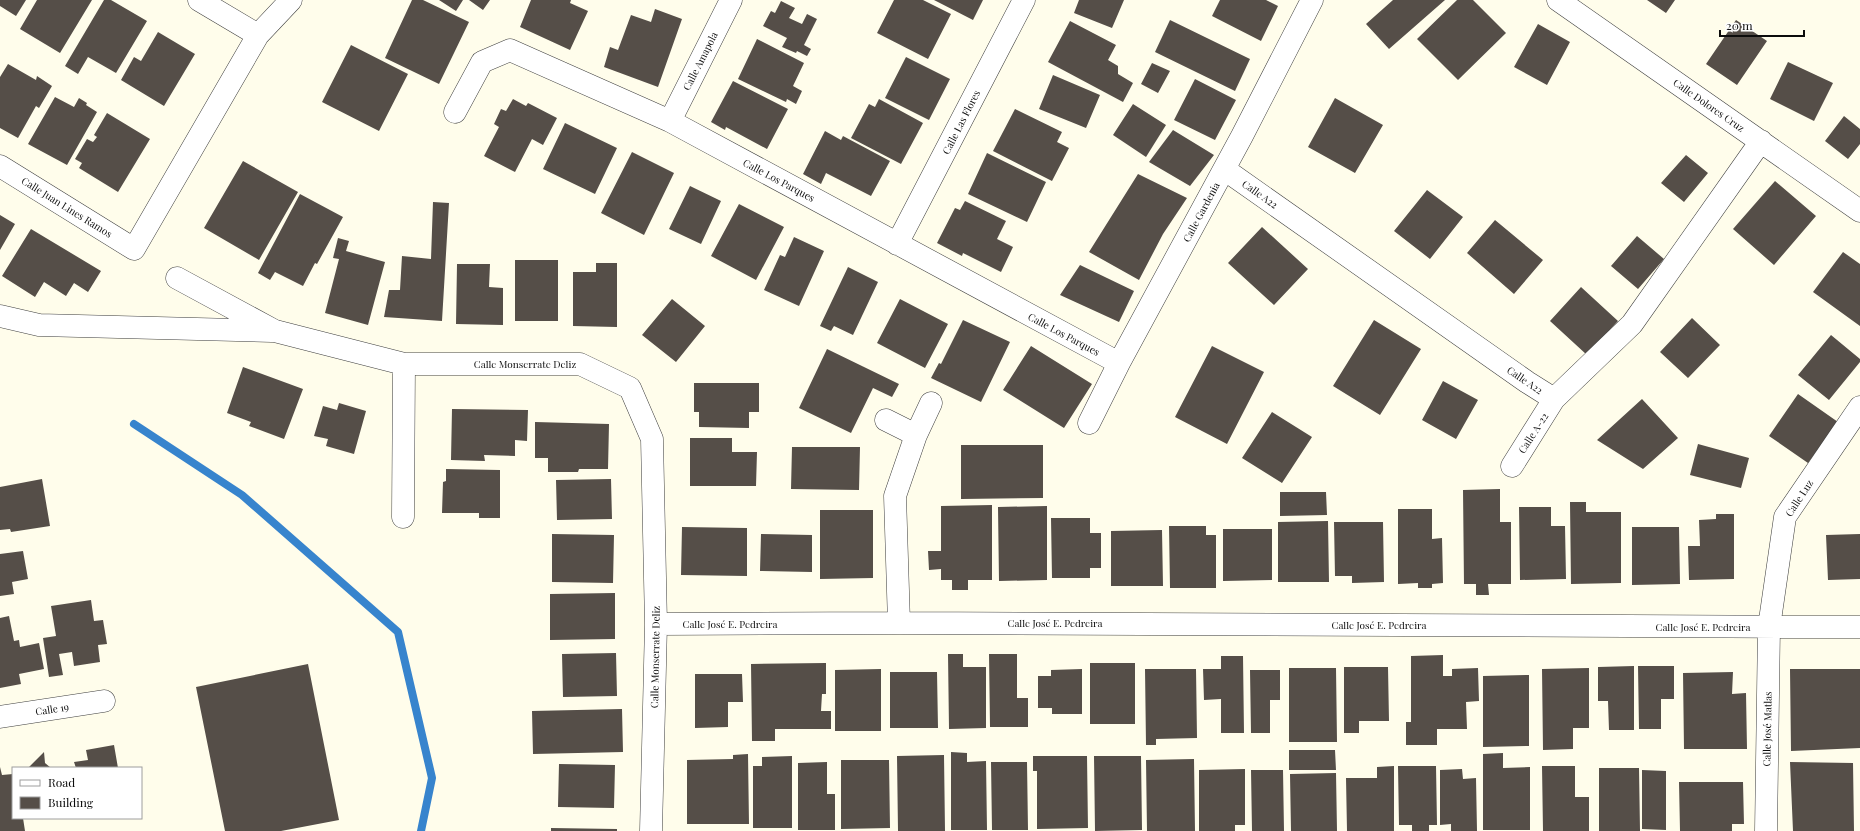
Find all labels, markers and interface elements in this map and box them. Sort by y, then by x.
scale bar [1720,12,1804,38]
text: 20 m [1726,17,1753,33]
street label: Calle Amapola [679,29,721,93]
street label: Calle Dolores Cruz [1671,75,1748,135]
street label: Calle Las Flores [939,87,983,157]
street label: Calle Los Parques [741,155,817,205]
street label: Calle Juan Lines Ramos [19,173,115,241]
street label: Calle A22 [1239,177,1281,211]
street label: Calle Gardenia [1179,180,1223,244]
street label: Calle Los Parques [1026,309,1102,359]
street label: Calle Monserrate Deliz [474,357,576,371]
street label: Calle A22 [1504,363,1546,397]
street label: Calle A-22 [1515,410,1551,456]
street label: Calle Luz [1782,477,1816,519]
street label: Calle Monserrate Deliz [647,605,663,708]
street label: Calle José E. Pedreira [1008,616,1103,630]
street label: Calle José E. Pedreira [683,617,778,631]
street label: Calle José E. Pedreira [1332,618,1427,632]
street label: Calle José E. Pedreira [1656,620,1751,634]
street label: Calle José Matlas [1759,691,1775,767]
street label: Calle 19 [34,699,70,719]
legend [12,767,142,819]
text: Road [48,774,75,790]
text: Building [48,794,94,810]

